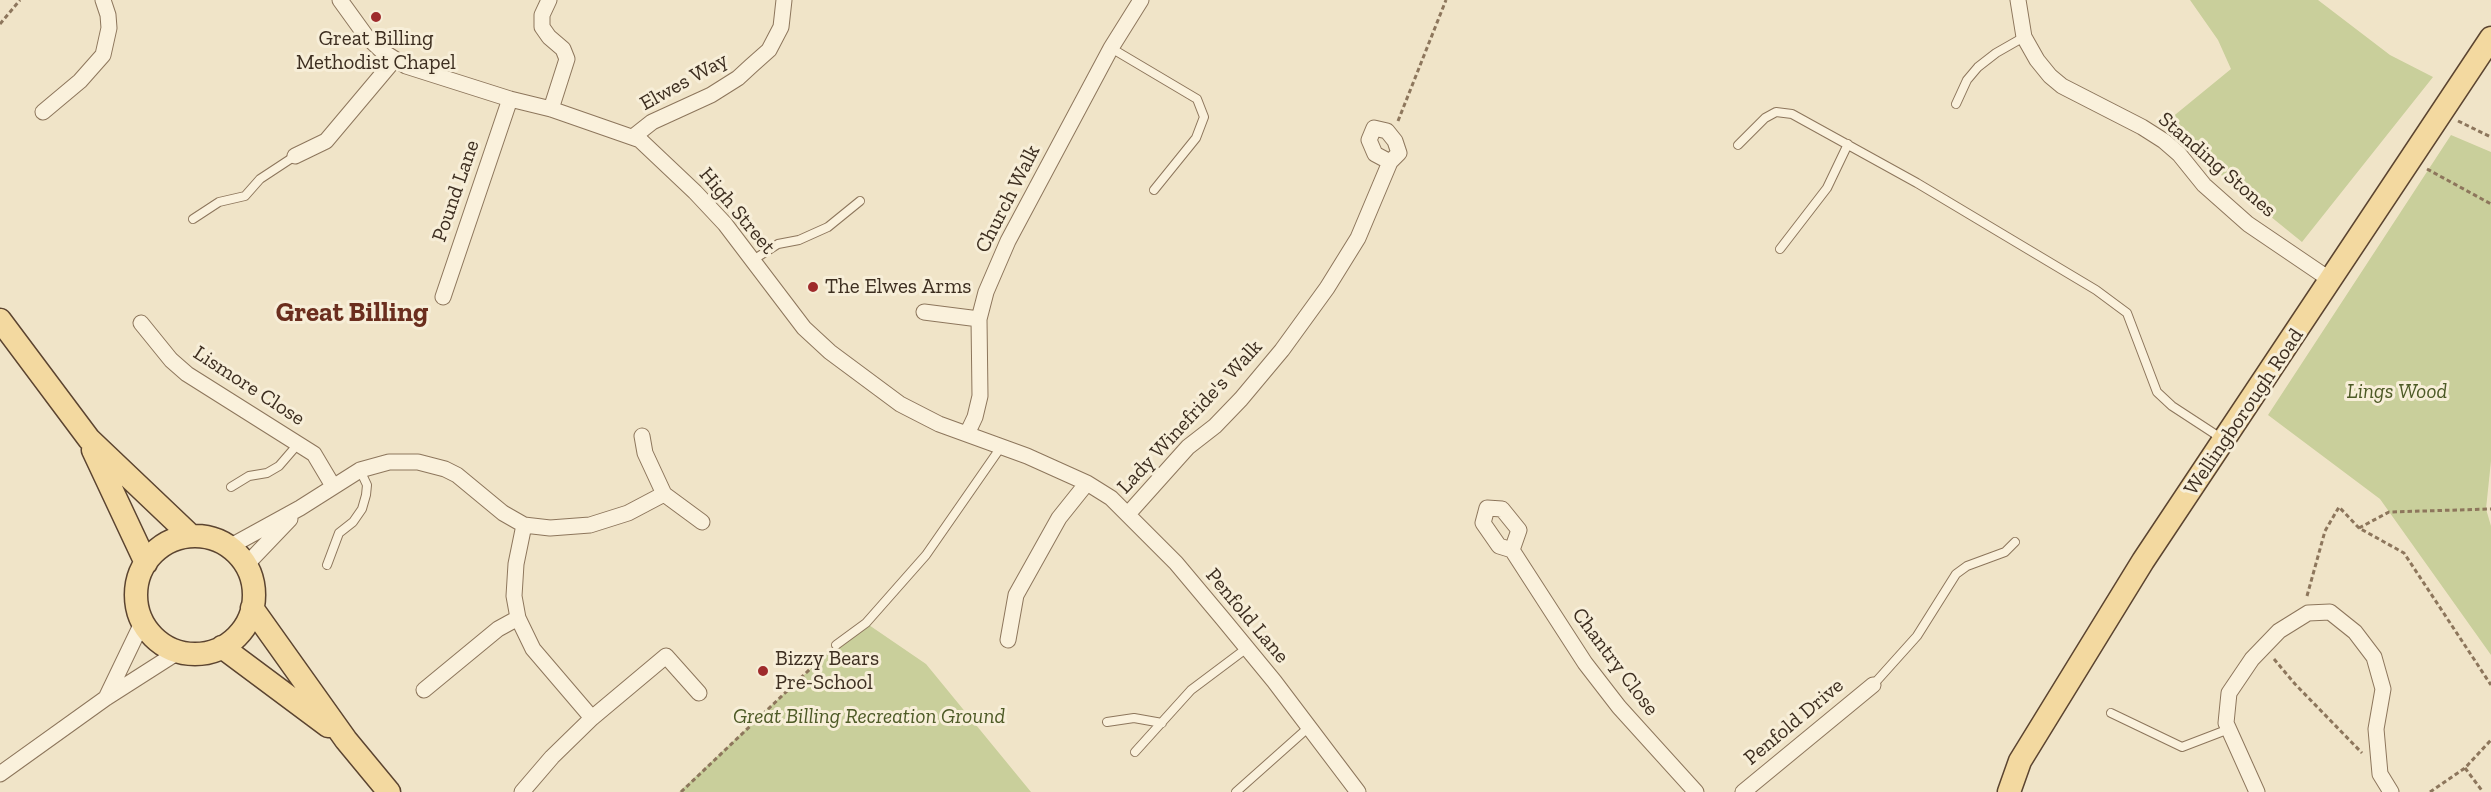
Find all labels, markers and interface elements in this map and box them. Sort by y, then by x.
marker: Great Billing Methodist Chapel [369,10,383,24]
place label: Great Billing Methodist Chapel [296,26,456,76]
street label: Elwes Way [636,48,732,116]
street label: Standing Stones [2153,107,2281,223]
street label: Pound Lane [427,137,485,245]
street label: Church Walk [970,141,1046,257]
street label: High Street [694,163,780,259]
place label: The Elwes Arms [825,274,972,300]
marker: The Elwes Arms [806,280,820,294]
district label: Great Billing [276,297,428,329]
street label: Wellingborough Road [2179,324,2309,500]
street label: Lady Winefride's Walk [1112,335,1268,499]
street label: Lismore Close [189,341,309,431]
park label: Lings Wood [2347,379,2447,405]
street label: Penfold Lane [1200,563,1294,669]
street label: Chantry Close [1566,603,1664,721]
place label: Bizzy Bears Pre-School [775,646,879,696]
marker: Bizzy Bears Pre-School [756,664,770,678]
street label: Penfold Drive [1739,673,1849,771]
park label: Great Billing Recreation Ground [733,704,1005,730]

